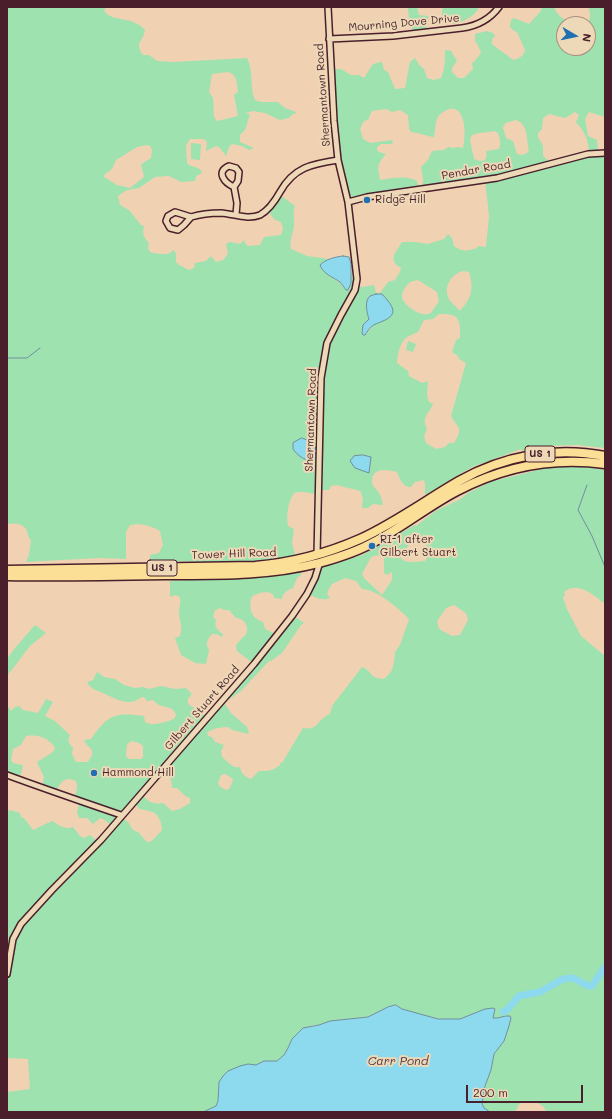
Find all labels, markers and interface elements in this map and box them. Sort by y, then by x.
street label: Mourning Dove Drive [348,12,460,34]
north arrow [556,16,596,56]
text: N [579,32,595,43]
street label: Shermantown Road [313,43,333,147]
street label: Pendar Road [440,157,512,183]
place label: Ridge Hill [375,193,426,207]
marker: Ridge Hill [362,195,372,205]
street label: Shermantown Road [303,368,319,472]
road number: US 1 [525,446,555,462]
place label: RI-1 after Gilbert Stuart [380,533,456,559]
marker: RI-1 after Gilbert Stuart [367,541,377,551]
street label: Tower Hill Road [191,546,277,562]
road number: US 1 [147,560,177,576]
street label: Gilbert Stuart Road [162,663,242,753]
place label: Hammond Hill [102,766,174,780]
marker: Hammond Hill [89,768,99,778]
water label: Carr Pond [368,1054,428,1068]
scale bar [468,1077,585,1103]
text: 200 m [473,1084,508,1100]

